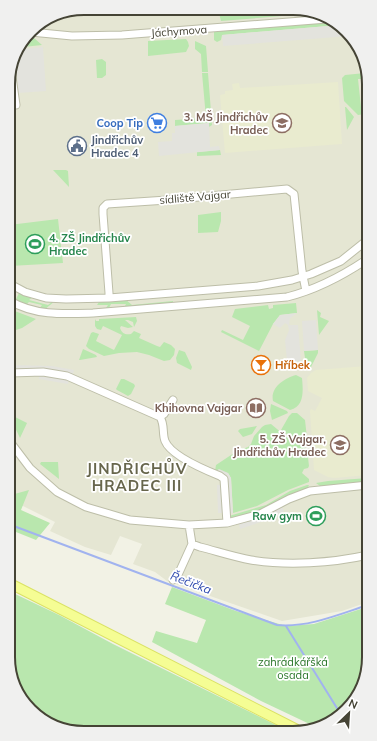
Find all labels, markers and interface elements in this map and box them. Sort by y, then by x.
street label: Jáchymova [151,22,207,40]
place label: 3. MŠ Jindřichův Hradec [184,110,268,137]
supermarket icon: Coop Tip [146,112,168,134]
school or university icon: 3. MŠ Jindřichův Hradec [271,112,293,134]
place label: Coop Tip [96,116,143,130]
place label: Jindřichův Hradec 4 [91,133,143,160]
public building icon: Jindřichův Hradec 4 [66,135,88,157]
street label: sídliště Vajgar [159,187,231,207]
place label: 4. ZŠ Jindřichův Hradec [49,231,130,258]
sports icon: 4. ZŠ Jindřichův Hradec [24,233,46,255]
bar icon: Hříbek [250,354,272,376]
place label: Hříbek [275,358,311,372]
library icon: Khihovna Vajgar [245,397,267,419]
place label: Khihovna Vajgar [155,401,243,415]
place label: 5. ZŠ Vajgar, Jindřichův Hradec [233,432,326,459]
school or university icon: 5. ZŠ Vajgar, Jindřichův Hradec [329,434,351,456]
district label: JINDŘICHŮV HRADEC III [86,458,188,495]
sports icon: Raw gym [305,505,327,527]
place label: Raw gym [252,509,302,523]
water label: Řečička [169,568,214,597]
park label: zahrádkářšká osada [258,655,328,682]
north arrow [329,693,369,733]
text: N [347,696,360,712]

